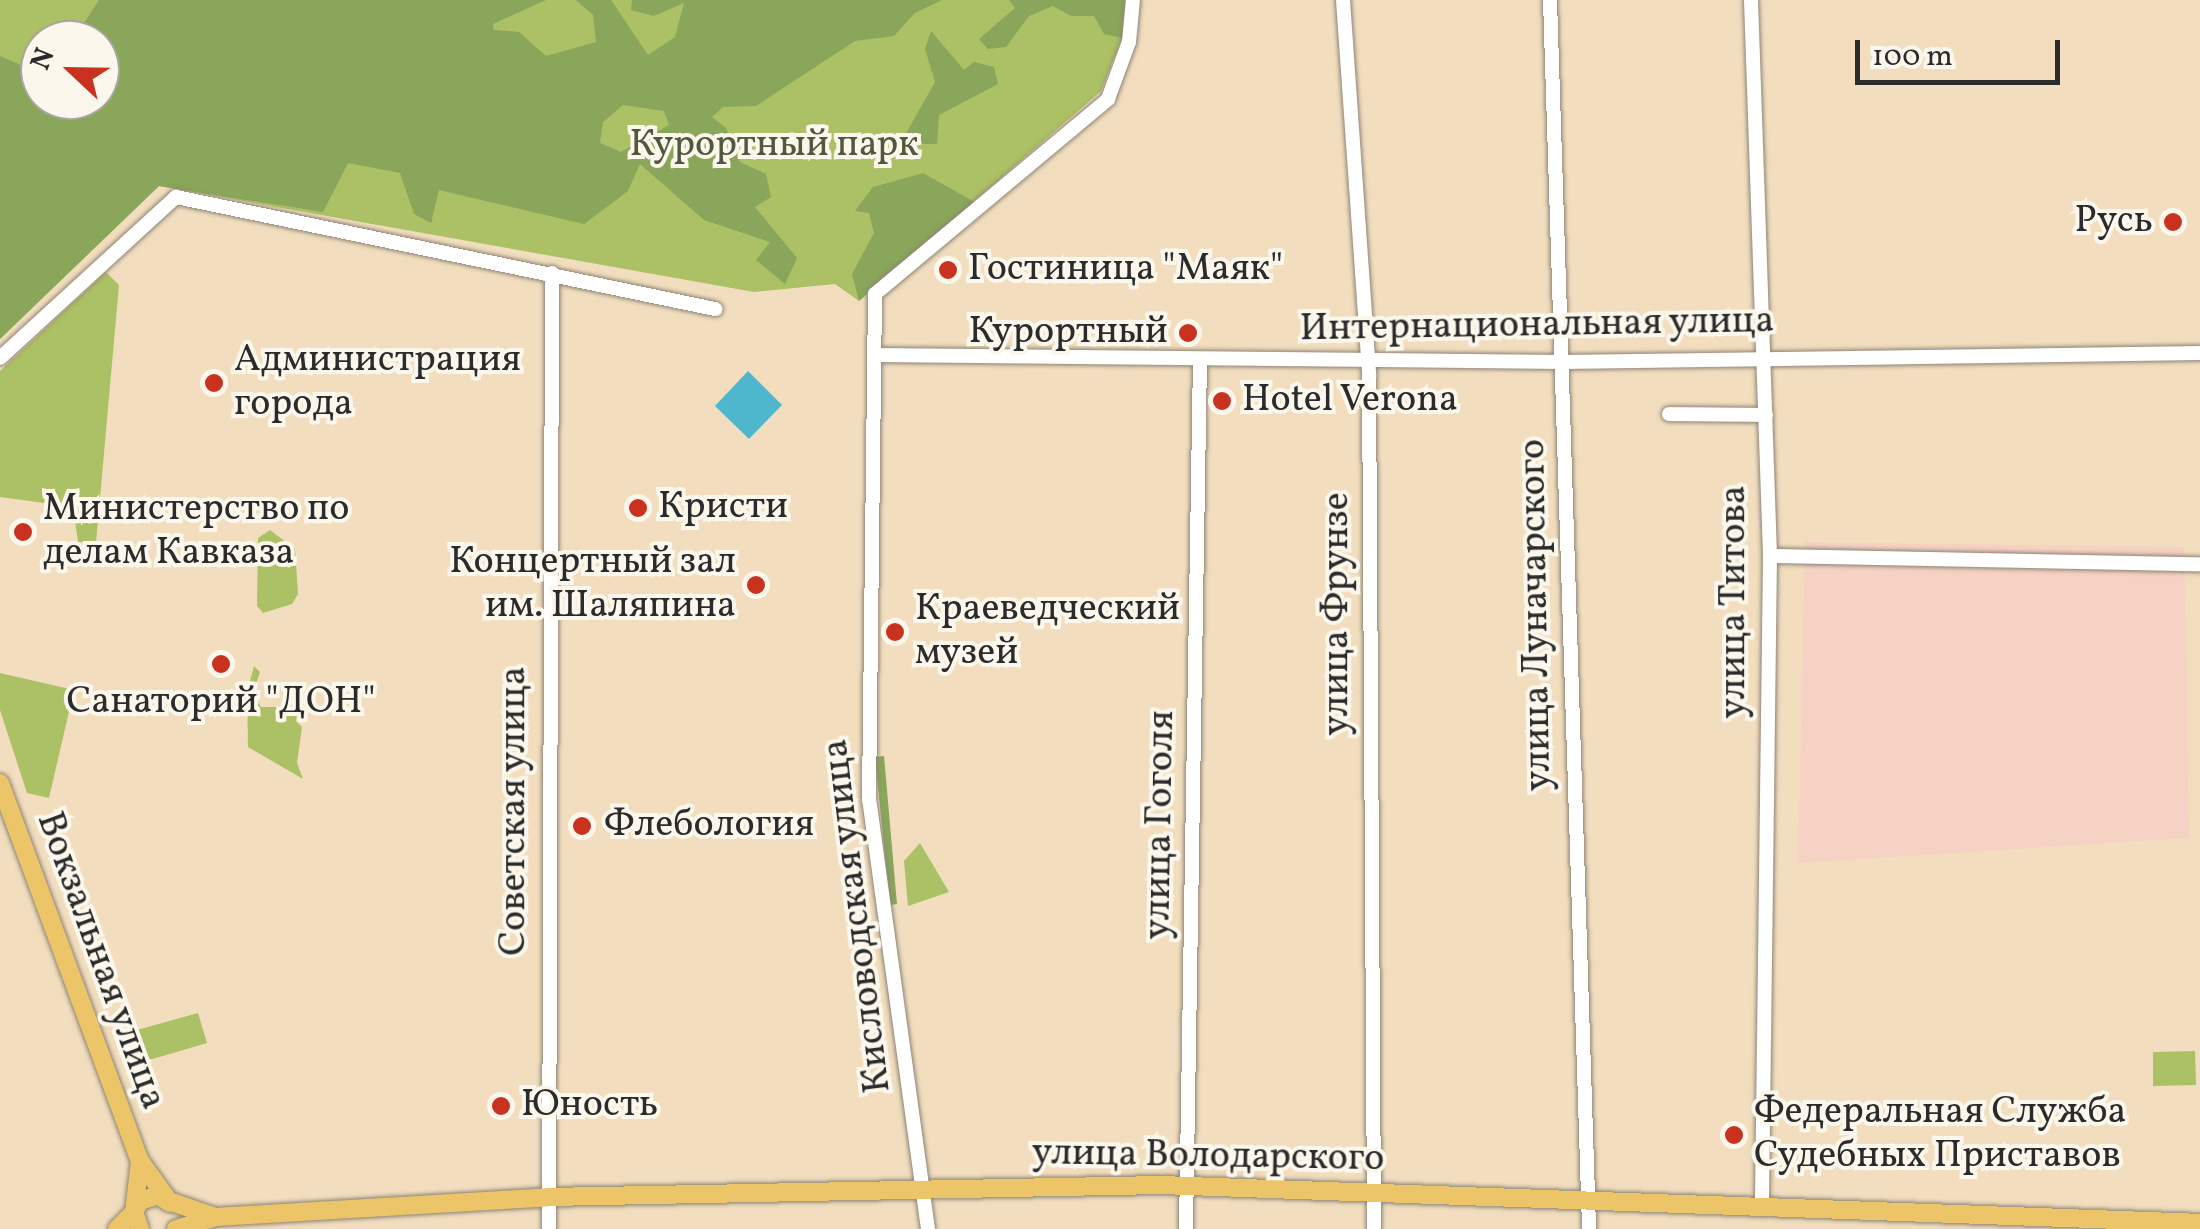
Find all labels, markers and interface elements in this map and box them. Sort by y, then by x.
north arrow [20,20,120,120]
scale bar [1860,20,2065,82]
text: 100 m [1872,36,1953,78]
text: N [22,43,65,76]
park label: Курортный парк [630,123,918,169]
place label: Русь [2075,199,2153,245]
marker: Русь [2162,211,2184,233]
place label: Гостиница "Маяк" [968,247,1283,293]
marker: Гостиница "Маяк" [937,259,959,281]
street label: Интернациональная улица [1299,299,1775,353]
place label: Курортный [969,310,1168,356]
marker: Курортный [1177,322,1199,344]
place label: Администрация города [234,338,521,428]
marker: Администрация города [203,372,225,394]
place label: Hotel Verona [1242,378,1459,424]
marker: Hotel Verona [1211,390,1233,412]
street label: улица Луначарского [1511,438,1563,792]
place label: Кристи [658,485,788,531]
street label: улица Титова [1712,485,1758,719]
place label: Министерство по делам Кавказа [43,487,349,576]
street label: улица Фрунзе [1315,492,1361,736]
marker: Кристи [627,497,649,519]
marker: Министерство по делам Кавказа [12,521,34,543]
place label: Концертный зал им. Шаляпина [449,540,736,630]
marker: Концертный зал им. Шаляпина [745,574,767,596]
place label: Краеведческий музей [915,587,1180,676]
marker: Краеведческий музей [884,621,906,643]
marker: Санаторий "ДОН" [210,653,232,675]
street label: Советская улица [492,666,538,956]
place label: Санаторий "ДОН" [66,680,376,726]
street label: улица Гоголя [1136,710,1186,940]
street label: Кисловодская улица [814,736,902,1096]
place label: Флебология [604,803,814,849]
street label: Вокзальная улица [25,806,175,1116]
marker: Флебология [569,813,595,839]
place label: Юность [521,1083,658,1129]
place label: Федеральная Служба Судебных Приставов [1754,1090,2126,1180]
marker: Юность [490,1095,512,1117]
marker: Федеральная Служба Судебных Приставов [1723,1124,1745,1146]
street label: улица Володарского [1031,1131,1385,1183]

